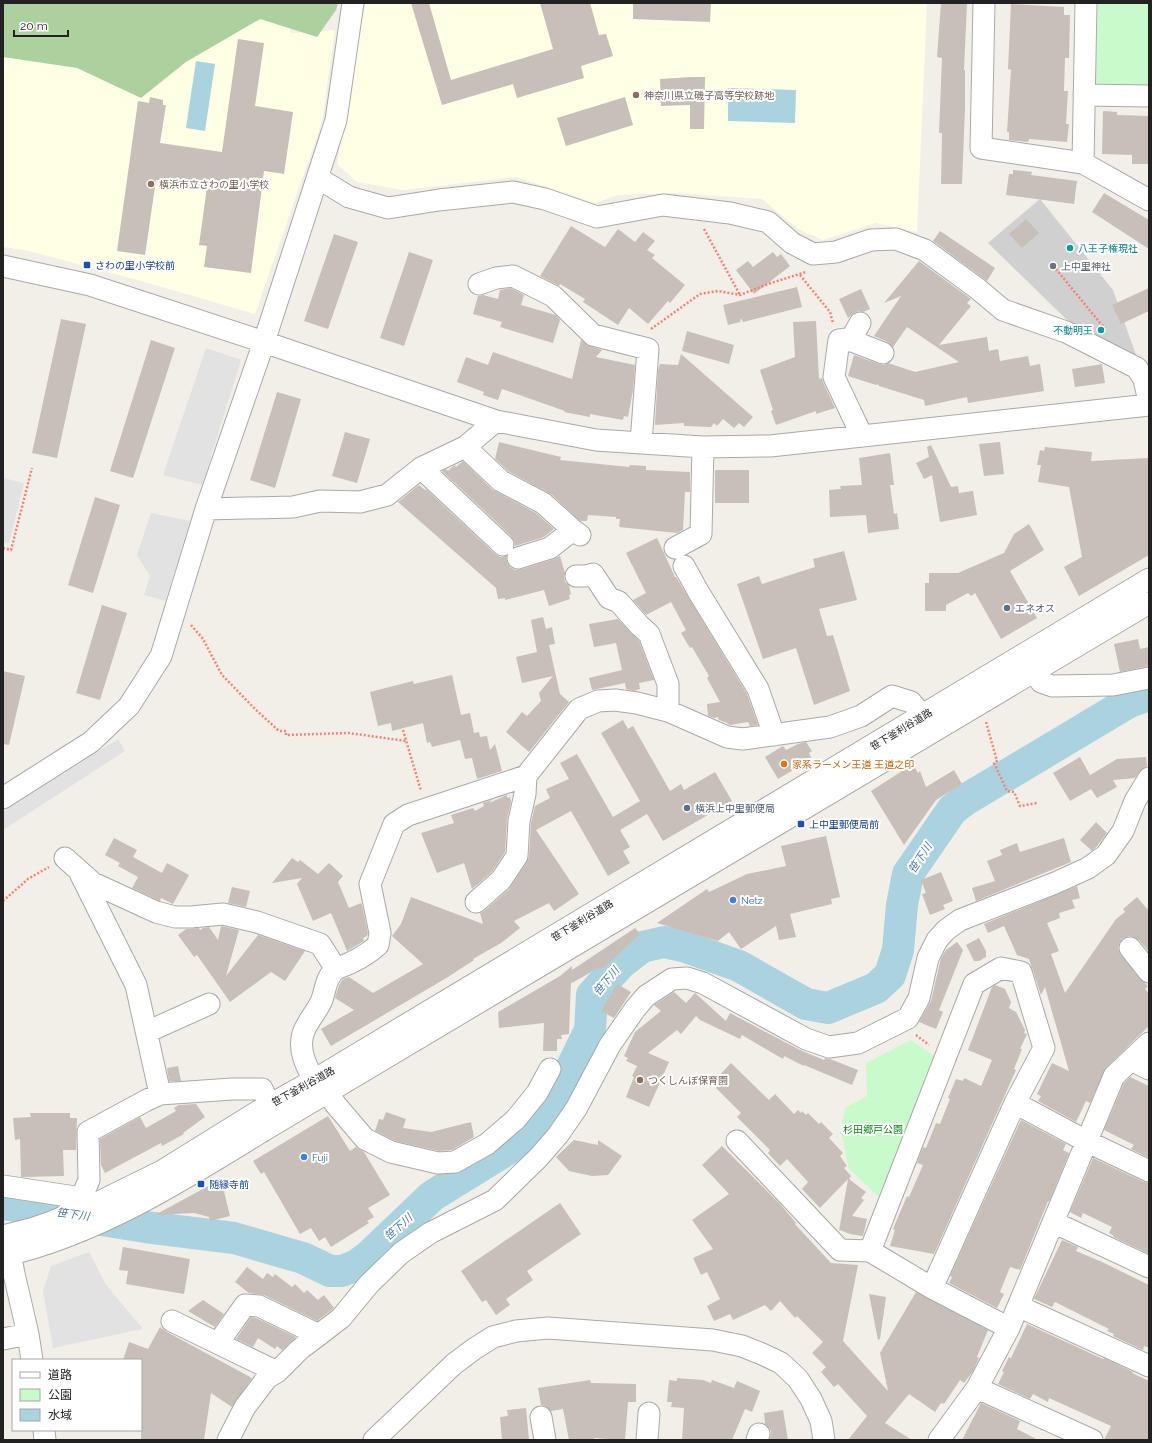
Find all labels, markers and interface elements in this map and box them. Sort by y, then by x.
scale bar [14,12,68,38]
text: 20 m [20,19,48,33]
marker: 神奈川県立磯子高等学校跡地 [631,90,641,100]
place label: 神奈川県立磯子高等学校跡地 [644,90,775,101]
marker: 横浜市立さわの里小学校 [146,179,156,189]
place label: 横浜市立さわの里小学校 [159,179,269,190]
marker: 八王子権現社 [1065,243,1075,253]
place label: 八王子権現社 [1078,243,1138,254]
marker: さわの里小学校前 [82,260,92,270]
place label: さわの里小学校前 [95,260,175,271]
marker: 上中里神社 [1048,261,1058,271]
place label: 上中里神社 [1061,261,1111,272]
place label: 不動明王 [1053,325,1093,336]
marker: 不動明王 [1096,325,1106,335]
marker: エネオス [1002,603,1012,613]
place label: エネオス [1015,603,1055,614]
street label: 笹下釜利谷道路 [868,707,934,752]
marker: 家系ラーメン王道 王道之印 [779,759,789,769]
place label: 家系ラーメン王道 王道之印 [792,759,914,770]
marker: 横浜上中里郵便局 [682,803,692,813]
place label: 横浜上中里郵便局 [695,803,775,814]
marker: 上中里郵便局前 [796,819,806,829]
place label: 上中里郵便局前 [809,819,879,830]
water label: 笹下川 [906,840,935,876]
marker: Netz [728,895,738,905]
place label: Netz [741,895,763,906]
street label: 笹下釜利谷道路 [549,898,615,943]
water label: 笹下川 [591,964,623,998]
street label: 笹下釜利谷道路 [270,1065,337,1108]
marker: つくしんぼ保育園 [635,1075,645,1085]
place label: つくしんぼ保育園 [648,1075,728,1086]
park label: 杉田郷戸公園 [843,1124,903,1135]
marker: Fuji [299,1152,309,1162]
place label: Fuji [312,1152,328,1163]
marker: 随縁寺前 [196,1179,206,1189]
place label: 随縁寺前 [209,1179,249,1190]
water label: 笹下川 [56,1206,91,1223]
water label: 笹下川 [382,1211,416,1243]
legend [12,1359,142,1431]
text: 道路 [48,1368,72,1382]
text: 公園 [48,1388,72,1402]
text: 水域 [48,1408,72,1422]

